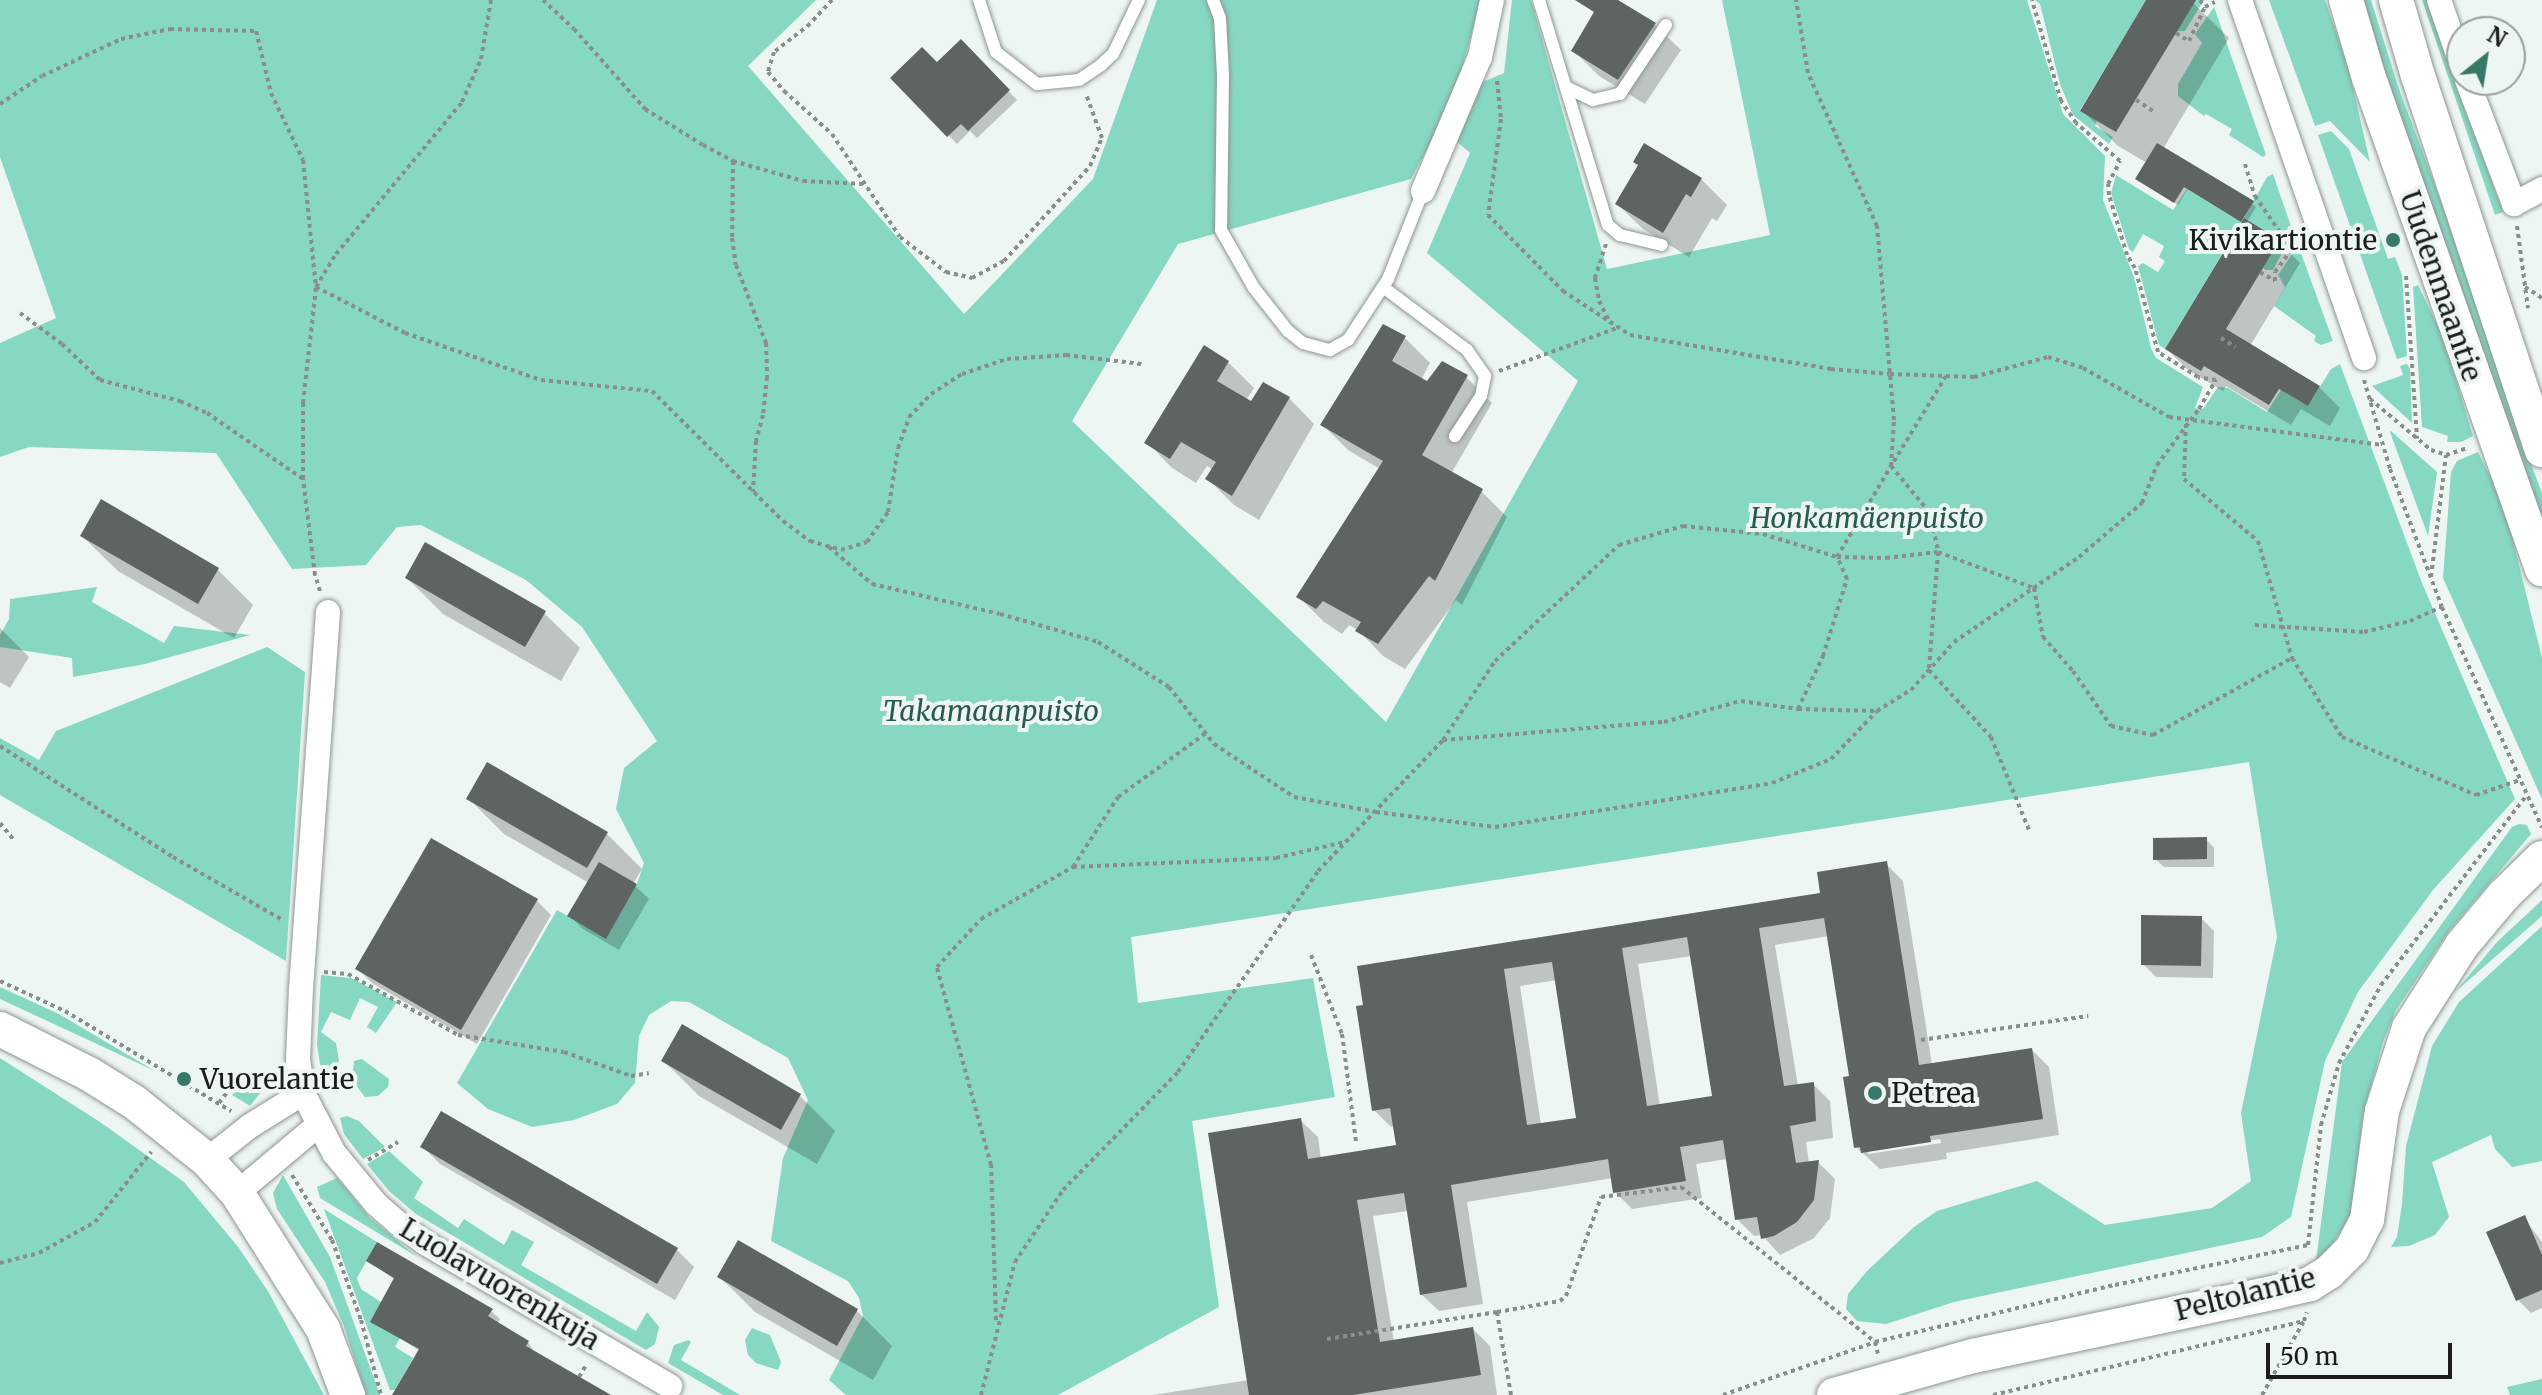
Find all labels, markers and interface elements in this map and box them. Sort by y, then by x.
north arrow [2446,16,2526,96]
text: N [2482,20,2512,53]
street label: Uudenmaantie [2393,186,2489,386]
place label: Kivikartiontie [2189,223,2377,257]
marker: Kivikartiontie [2384,231,2402,249]
park label: Honkamäenpuisto [1750,501,1984,535]
park label: Takamaanpuisto [883,694,1099,728]
place label: Vuorelantie [200,1062,354,1096]
marker: Vuorelantie [175,1070,193,1088]
place label: Petrea [1891,1076,1976,1110]
marker: Petrea [1866,1084,1884,1102]
street label: Luolavuorenkuja [394,1211,606,1357]
street label: Peltolantie [2171,1260,2319,1328]
scale bar [2270,1327,2456,1377]
text: 50 m [2280,1341,2339,1372]

